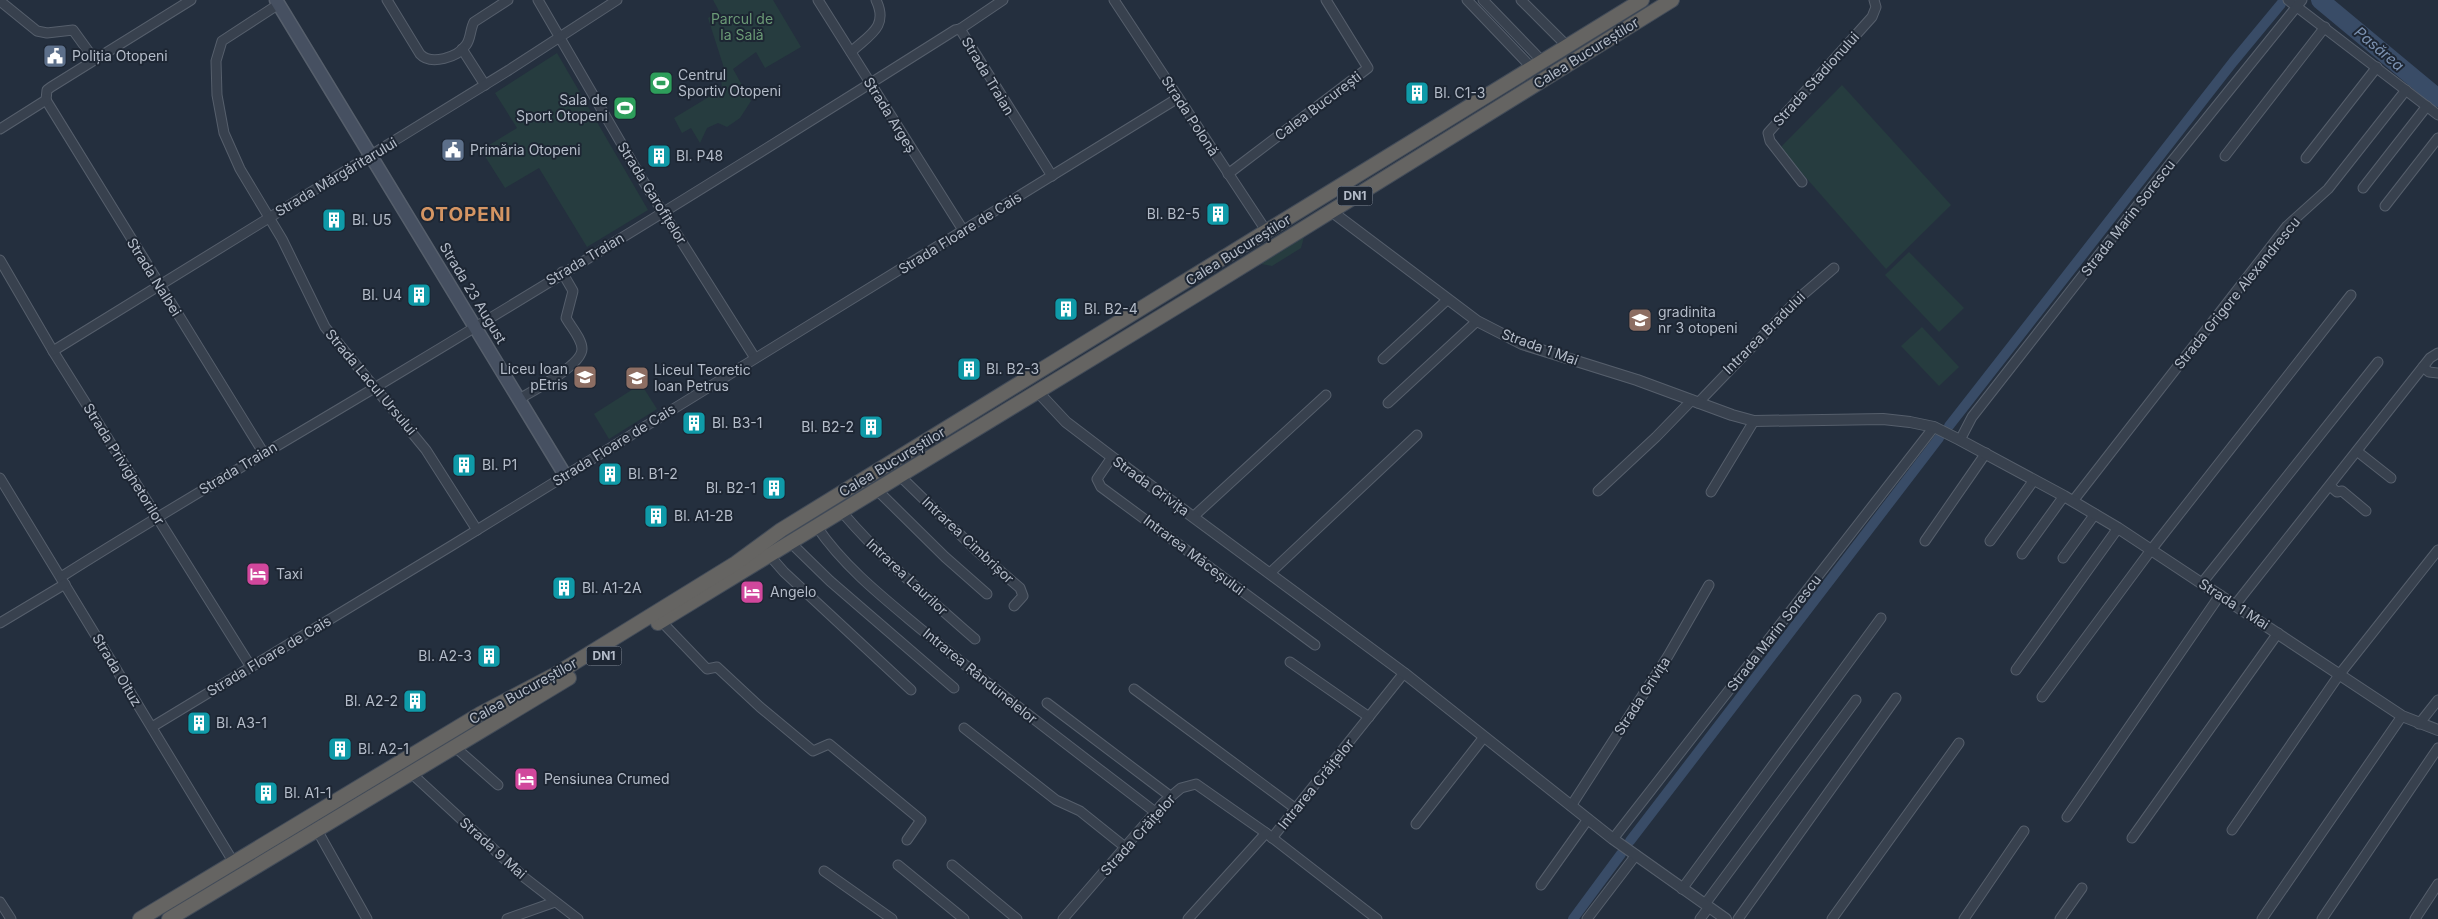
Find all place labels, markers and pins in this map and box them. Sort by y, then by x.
public building icon: Poliția Otopeni [42,43,68,69]
place label: Poliția Otopeni [72,47,168,65]
place label: Centrul Sportiv Otopeni [678,66,781,99]
sports icon: Centrul Sportiv Otopeni [648,70,674,96]
building icon: Bl. C1-3 [1404,80,1430,106]
place label: Bl. C1-3 [1434,84,1485,101]
place label: Sala de Sport Otopeni [516,91,608,124]
sports icon: Sala de Sport Otopeni [612,95,638,121]
public building icon: Primăria Otopeni [440,137,466,163]
place label: Primăria Otopeni [470,141,581,158]
building icon: Bl. P48 [646,143,672,169]
place label: Bl. P48 [676,147,723,164]
building icon: Bl. B2-5 [1205,201,1231,227]
place label: Bl. B2-5 [1147,205,1200,222]
building icon: Bl. U5 [321,207,347,233]
place label: Bl. U5 [352,211,391,228]
building icon: Bl. U4 [406,282,432,308]
place label: Bl. U4 [362,286,402,303]
building icon: Bl. B2-4 [1053,296,1079,322]
place label: Bl. B2-4 [1084,300,1138,317]
place label: gradinita nr 3 otopeni [1658,303,1738,336]
school or university icon: gradinita nr 3 otopeni [1627,307,1653,333]
building icon: Bl. B2-3 [956,356,982,382]
place label: Liceu Ioan pEtris [500,360,568,393]
place label: Bl. B2-3 [986,360,1039,377]
place label: Liceul Teoretic Ioan Petrus [654,361,751,394]
school or university icon: Liceu Ioan pEtris [572,364,598,390]
school or university icon: Liceul Teoretic Ioan Petrus [624,365,650,391]
building icon: Bl. B3-1 [681,410,707,436]
place label: Bl. B3-1 [712,414,762,431]
building icon: Bl. B2-2 [858,414,884,440]
place label: Bl. B2-2 [801,418,854,435]
building icon: Bl. P1 [451,452,477,478]
place label: Bl. P1 [482,456,517,473]
building icon: Bl. B1-2 [597,461,623,487]
place label: Bl. B1-2 [628,465,678,482]
building icon: Bl. B2-1 [761,475,787,501]
place label: Bl. B2-1 [706,479,756,496]
building icon: Bl. A1-2B [643,503,669,529]
place label: Bl. A1-2B [674,507,733,524]
hotel icon: Taxi [245,561,271,587]
place label: Taxi [276,565,303,582]
building icon: Bl. A1-2A [551,575,577,601]
place label: Bl. A1-2A [582,579,642,596]
hotel icon: Angelo [739,579,765,605]
place label: Angelo [770,583,816,600]
building icon: Bl. A2-3 [476,643,502,669]
place label: Bl. A2-3 [418,647,472,664]
building icon: Bl. A2-2 [402,688,428,714]
place label: Bl. A2-2 [345,692,398,709]
building icon: Bl. A3-1 [186,710,212,736]
place label: Bl. A3-1 [216,714,267,731]
building icon: Bl. A2-1 [327,736,353,762]
place label: Bl. A2-1 [358,740,409,757]
hotel icon: Pensiunea Crumed [513,766,539,792]
place label: Pensiunea Crumed [544,770,670,787]
building icon: Bl. A1-1 [253,780,279,806]
place label: Bl. A1-1 [284,784,332,801]

